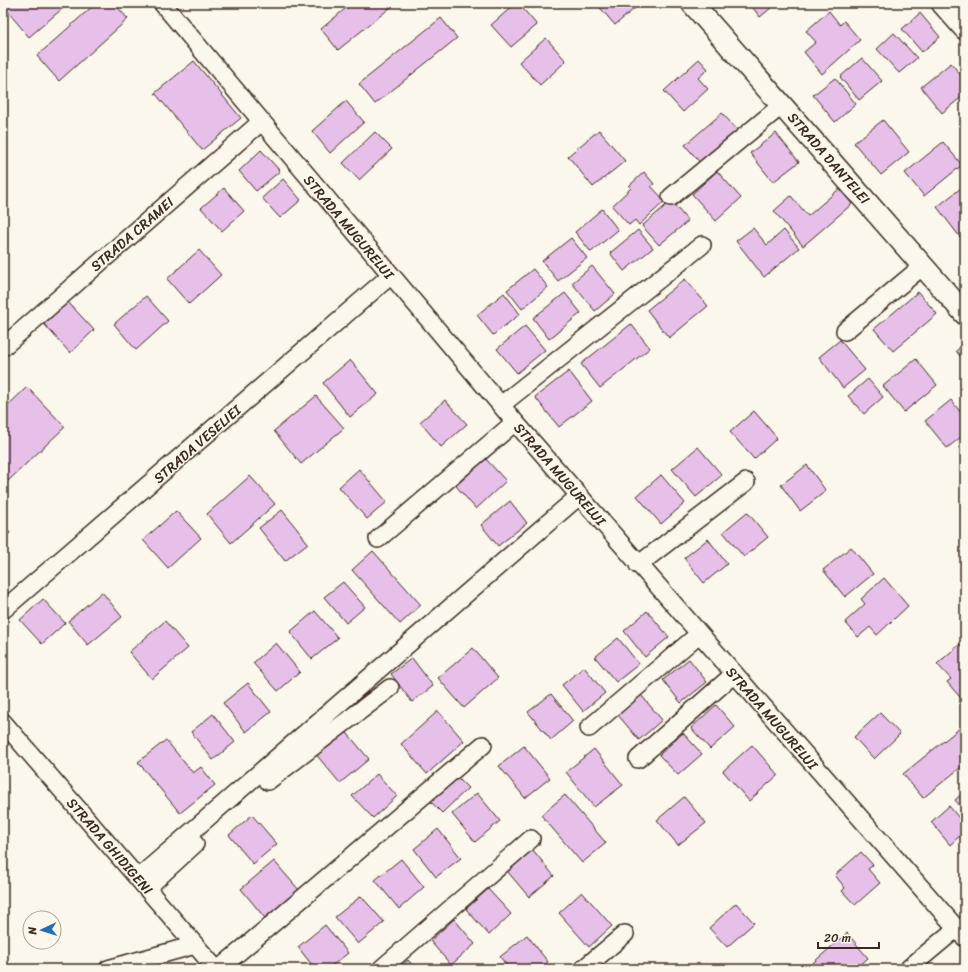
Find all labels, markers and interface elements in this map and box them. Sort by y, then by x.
street label: STRADA DANTELEI [781,106,877,211]
street label: STRADA MUGURELUI [297,169,401,287]
street label: STRADA CRAMEI [85,190,180,278]
street label: STRADA VESELIEI [148,398,248,490]
street label: STRADA MUGURELUI [507,417,613,533]
street label: STRADA MUGURELUI [719,661,825,777]
street label: STRADA GHIDIGENI [60,792,160,901]
north arrow [22,910,62,950]
scale bar [818,924,879,950]
text: N [23,926,42,936]
text: 20 m [824,927,851,949]

